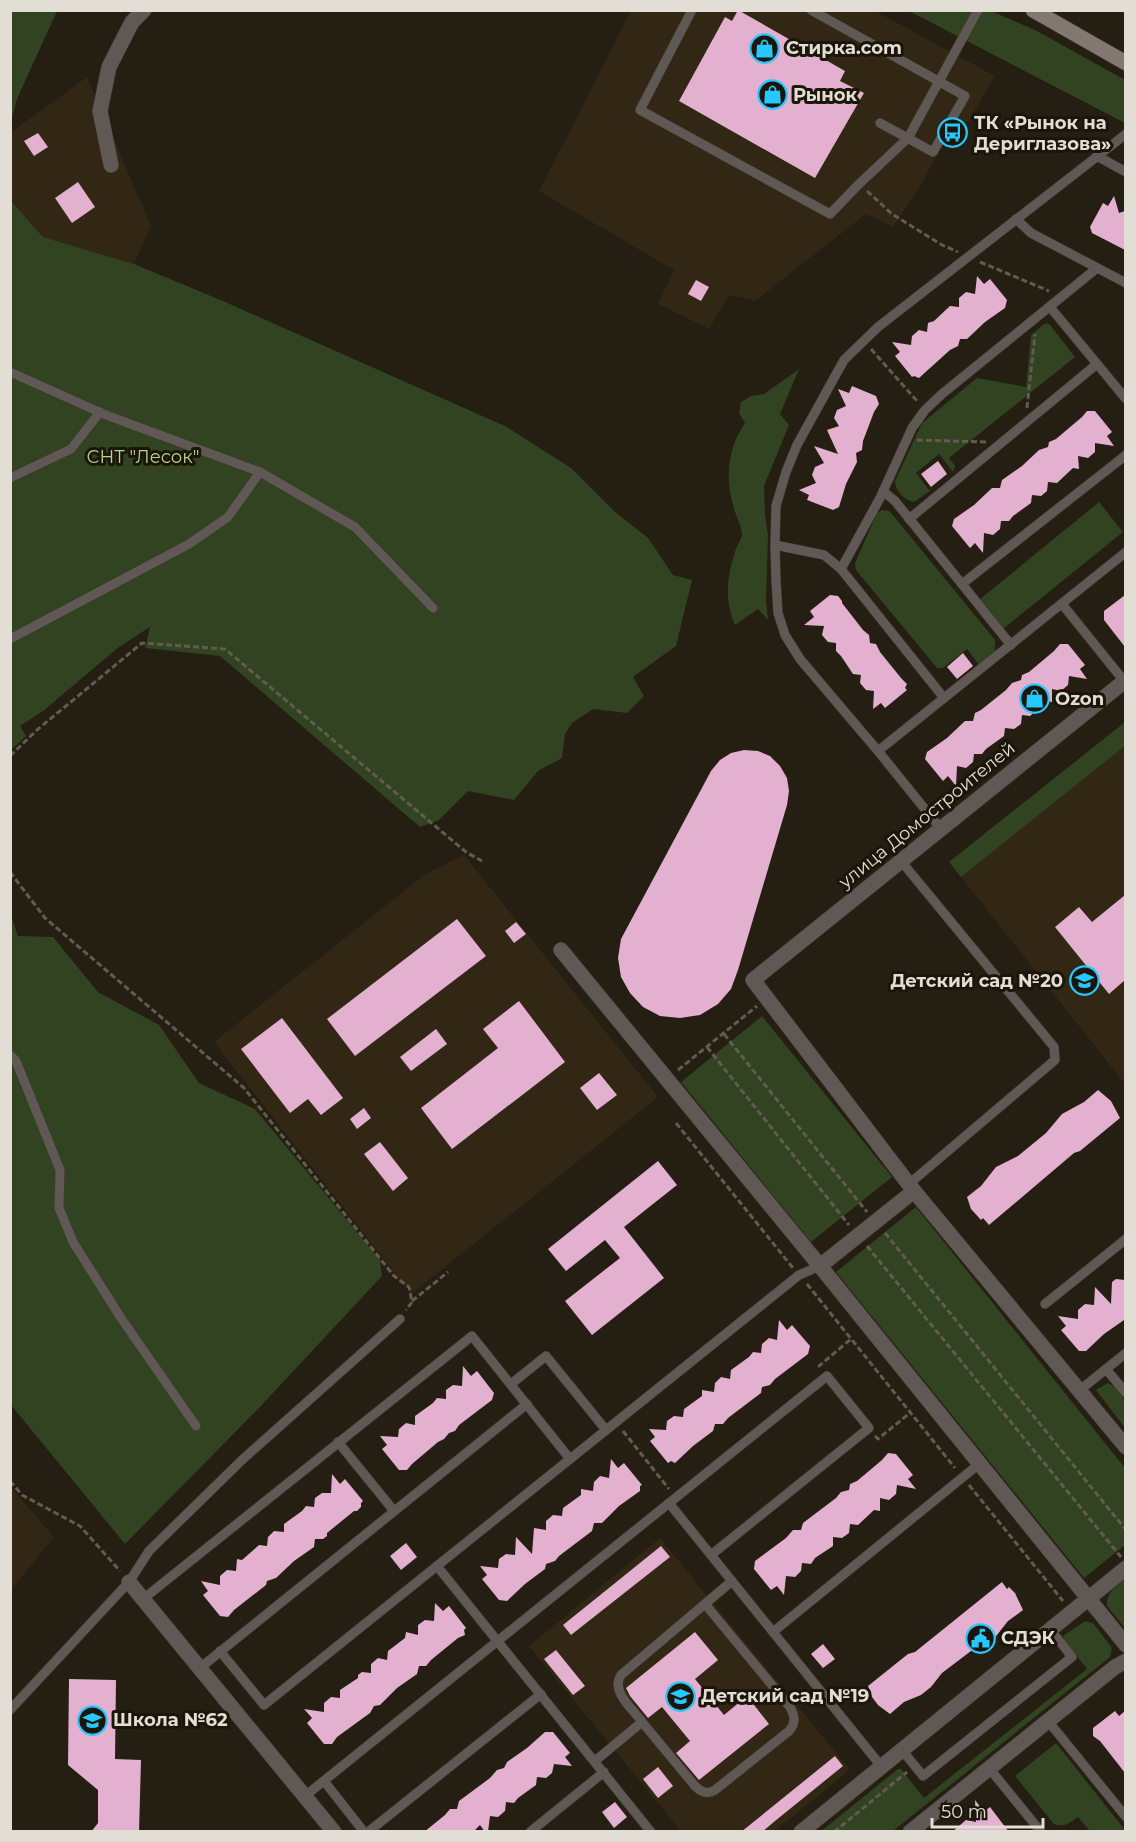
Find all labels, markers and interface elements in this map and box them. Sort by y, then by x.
shop icon: Стирка.com [749,32,781,64]
place label: Стирка.com [786,37,902,59]
shop icon: Рынок [756,79,788,111]
place label: Рынок [793,84,858,106]
place label: ТК «Рынок на Дериглазова» [974,112,1111,155]
bus stop icon: ТК «Рынок на Дериглазова» [937,117,969,149]
park label: СНТ "Лесок" [87,446,199,468]
shop icon: Ozon [1018,683,1050,715]
place label: Ozon [1055,688,1104,710]
street label: улица Домостроителей [834,737,1020,894]
school or university icon: Детский сад №20 [1068,965,1100,997]
place label: Детский сад №20 [890,970,1063,992]
public building icon: СДЭК [964,1622,996,1654]
place label: СДЭК [1001,1627,1056,1649]
school or university icon: Детский сад №19 [664,1680,696,1712]
place label: Детский сад №19 [701,1685,869,1707]
school or university icon: Школа №62 [76,1704,108,1736]
place label: Школа №62 [113,1709,228,1731]
scale bar [932,1791,1043,1829]
text: 50 m [941,1801,987,1823]

